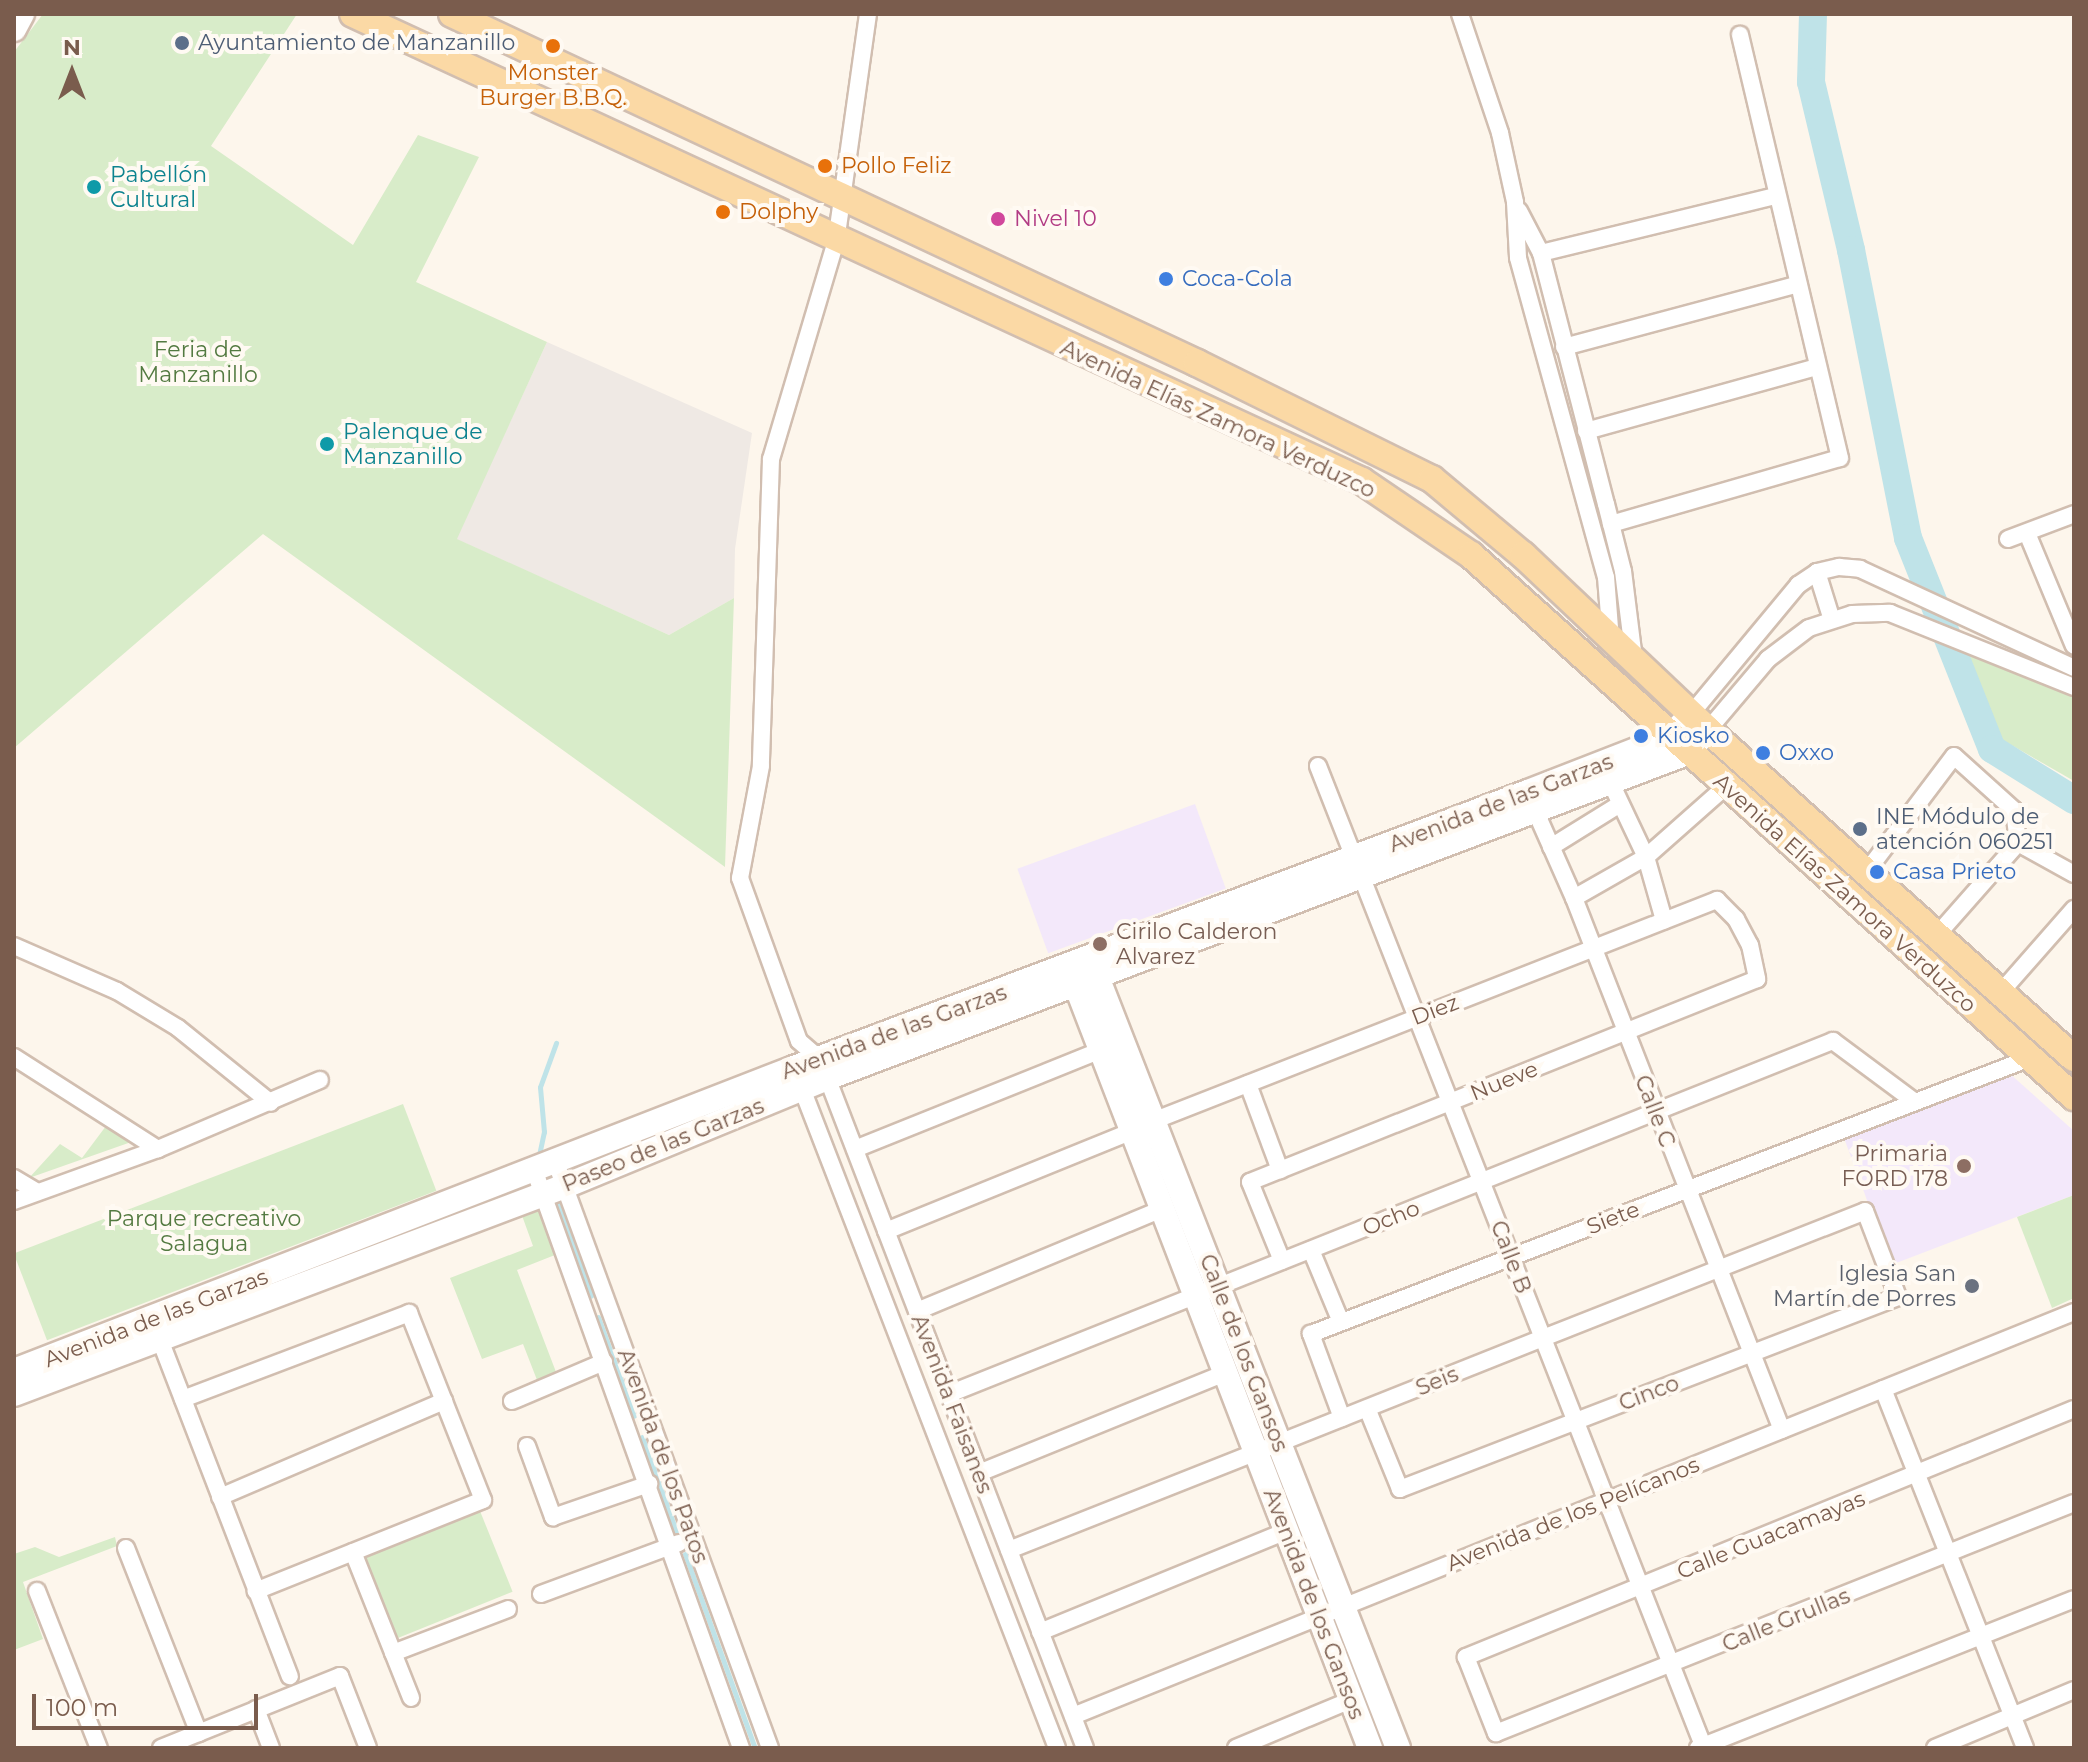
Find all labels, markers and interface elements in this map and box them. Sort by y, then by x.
place label: Ayuntamiento de Manzanillo [198,30,515,56]
north arrow [32,32,112,112]
text: N [63,34,81,61]
marker: Ayuntamiento de Manzanillo [173,34,191,52]
marker: Monster Burger B.B.Q. [544,37,562,55]
place label: Monster Burger B.B.Q. [479,59,627,110]
place label: Pollo Feliz [841,153,952,179]
marker: Pollo Feliz [816,157,834,175]
place label: Pabellón Cultural [110,161,207,212]
marker: Pabellón Cultural [85,178,103,196]
place label: Dolphy [739,199,818,225]
marker: Dolphy [714,203,732,221]
place label: Nivel 10 [1014,206,1097,232]
marker: Nivel 10 [989,210,1007,228]
place label: Coca-Cola [1182,266,1293,292]
marker: Coca-Cola [1157,270,1175,288]
street label: Avenida Elías Zamora Verduzco [1056,334,1380,504]
park label: Feria de Manzanillo [138,336,258,388]
place label: Palenque de Manzanillo [343,418,482,470]
marker: Palenque de Manzanillo [318,435,336,453]
place label: Kiosko [1657,723,1730,749]
marker: Kiosko [1632,727,1650,745]
place label: Oxxo [1779,740,1834,766]
marker: Oxxo [1754,744,1772,762]
street label: Avenida de las Garzas [1385,748,1617,858]
street label: Avenida Elías Zamora Verduzco [1708,768,1982,1018]
place label: INE Módulo de atención 060251 [1876,803,2054,854]
marker: INE Módulo de atención 060251 [1851,820,1869,838]
place label: Casa Prieto [1893,859,2016,885]
marker: Casa Prieto [1868,863,1886,881]
place label: Cirilo Calderon Alvarez [1116,918,1277,970]
marker: Cirilo Calderon Alvarez [1091,935,1109,953]
street label: Avenida de las Garzas [778,979,1010,1085]
street label: Diez [1408,989,1462,1031]
street label: Nueve [1466,1056,1542,1106]
street label: Calle C [1629,1071,1681,1151]
street label: Paseo de las Garzas [558,1092,768,1198]
place label: Primaria FORD 178 [1841,1140,1948,1192]
marker: Primaria FORD 178 [1955,1157,1973,1175]
street label: Ocho [1359,1195,1423,1241]
street label: Siete [1583,1196,1643,1240]
park label: Parque recreativo Salagua [107,1205,301,1256]
street label: Calle B [1485,1217,1537,1297]
street label: Calle de los Gansos [1194,1250,1294,1456]
place label: Iglesia San Martín de Porres [1773,1260,1956,1312]
street label: Avenida de las Garzas [40,1263,272,1373]
marker: Iglesia San Martín de Porres [1963,1277,1981,1295]
street label: Avenida Faisanes [906,1311,998,1497]
street label: Avenida de los Patos [612,1345,714,1567]
street label: Seis [1412,1361,1462,1401]
street label: Cinco [1615,1370,1683,1416]
street label: Avenida de los Pelícanos [1443,1451,1703,1577]
street label: Avenida de los Gansos [1258,1485,1370,1723]
street label: Calle Guacamayas [1673,1485,1869,1585]
street label: Calle Grullas [1718,1582,1854,1658]
scale bar [36,1678,262,1728]
text: 100 m [46,1693,118,1722]

